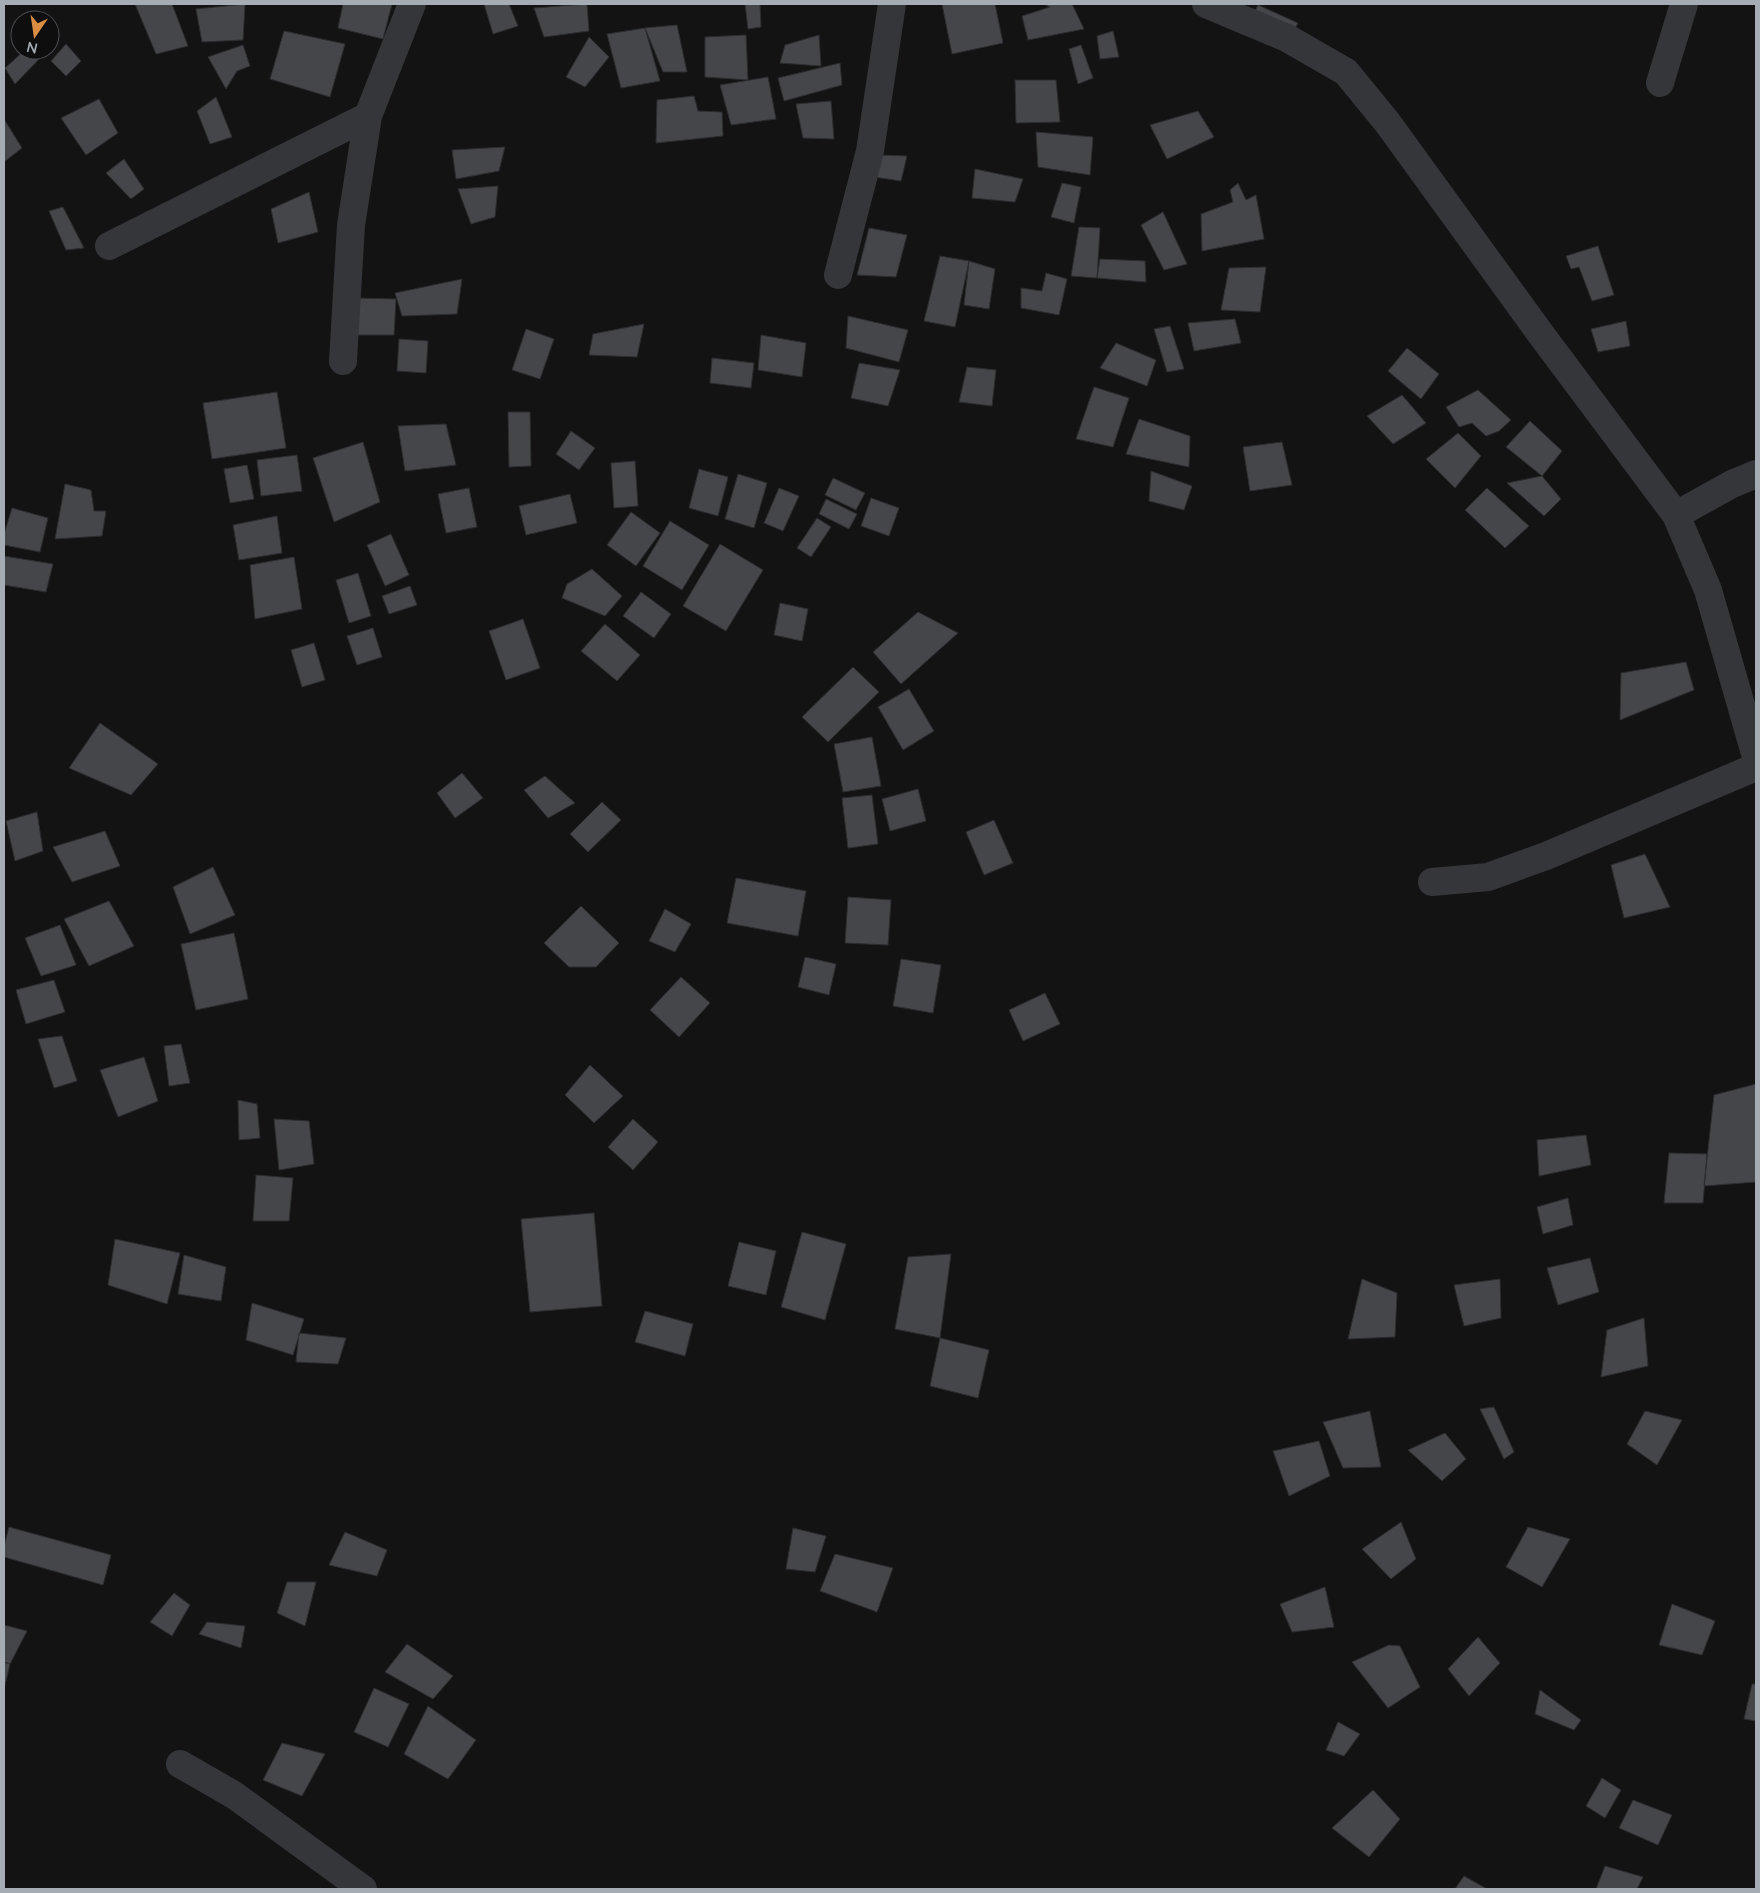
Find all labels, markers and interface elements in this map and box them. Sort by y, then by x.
north arrow [10,10,60,60]
text: N [25,39,39,58]

